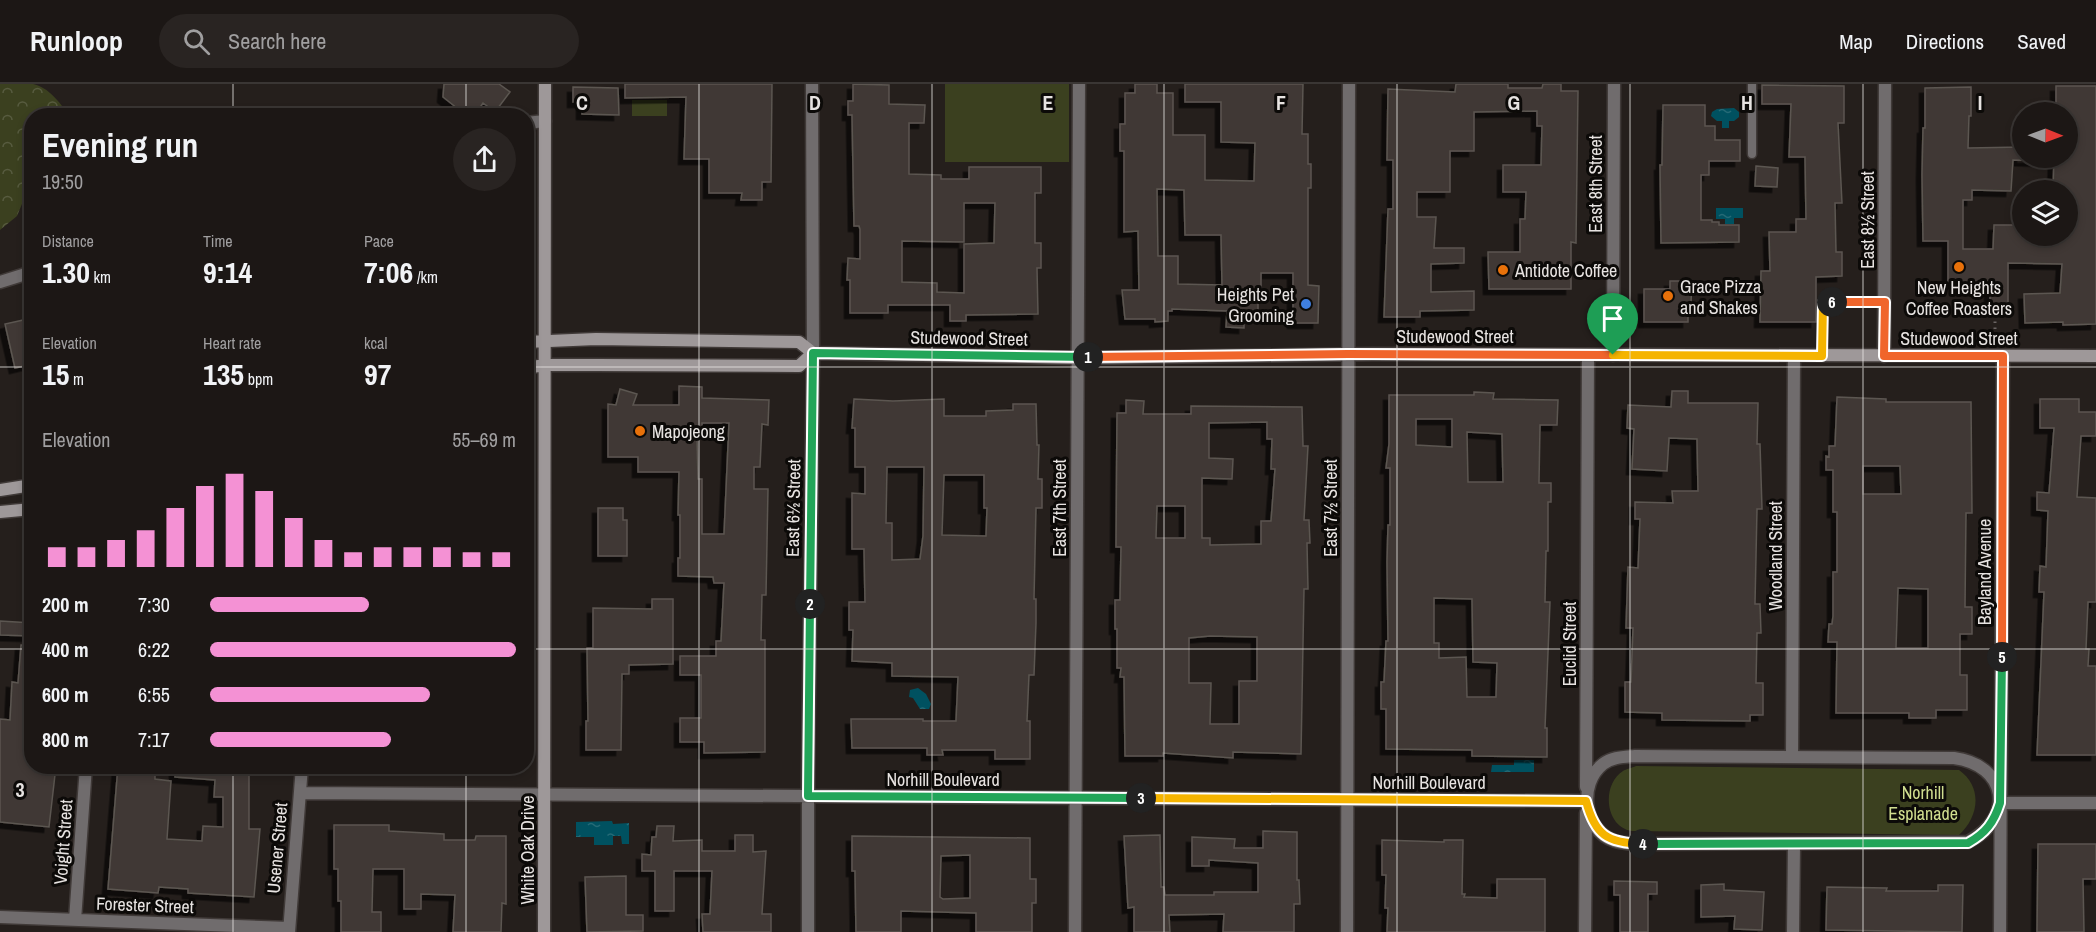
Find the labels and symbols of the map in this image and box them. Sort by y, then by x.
text: C [576,89,588,116]
text: D [809,89,821,116]
text: E [1043,89,1054,116]
text: F [1276,89,1286,116]
text: G [1508,89,1520,116]
text: H [1741,89,1753,116]
text: I [1978,89,1982,116]
north arrow [2012,102,2078,168]
street label: East 8th Street [1583,135,1608,233]
street label: East 8½ Street [1855,171,1880,269]
place label: Antidote Coffee [1514,258,1617,283]
marker: New Heights Coffee Roasters [1952,260,1966,274]
marker: Antidote Coffee [1496,263,1510,277]
place label: Grace Pizza and Shakes [1680,274,1761,320]
place label: New Heights Coffee Roasters [1906,275,2012,321]
place label: Heights Pet Grooming [1217,282,1295,328]
pin: 6 [1817,287,1847,317]
marker: Grace Pizza and Shakes [1661,289,1675,303]
pin [1587,293,1638,355]
marker: Heights Pet Grooming [1299,297,1313,311]
street label: Studewood Street [910,324,1028,352]
street label: Studewood Street [1396,324,1514,349]
street label: Studewood Street [1900,326,2018,351]
pin: 1 [1073,342,1103,372]
place label: Mapojeong [652,419,726,444]
marker: Mapojeong [633,424,647,438]
street label: East 6½ Street [780,459,806,557]
street label: East 7th Street [1047,459,1072,557]
street label: East 7½ Street [1318,459,1343,557]
street label: Woodland Street [1763,501,1788,611]
street label: Bayland Avenue [1972,519,1997,625]
pin: 2 [795,589,825,619]
street label: Euclid Street [1557,602,1582,686]
pin: 5 [1987,642,2017,672]
street label: Norhill Boulevard [886,767,1000,792]
street label: Norhill Boulevard [1372,770,1486,795]
text: 3 [15,776,25,803]
park label: Norhill Esplanade [1888,780,1958,826]
pin: 3 [1126,783,1156,813]
street label: White Oak Drive [515,795,540,905]
street label: Voight Street [48,799,78,885]
street label: Usener Street [261,802,293,894]
pin: 4 [1628,829,1658,859]
street label: Forester Street [96,891,194,919]

